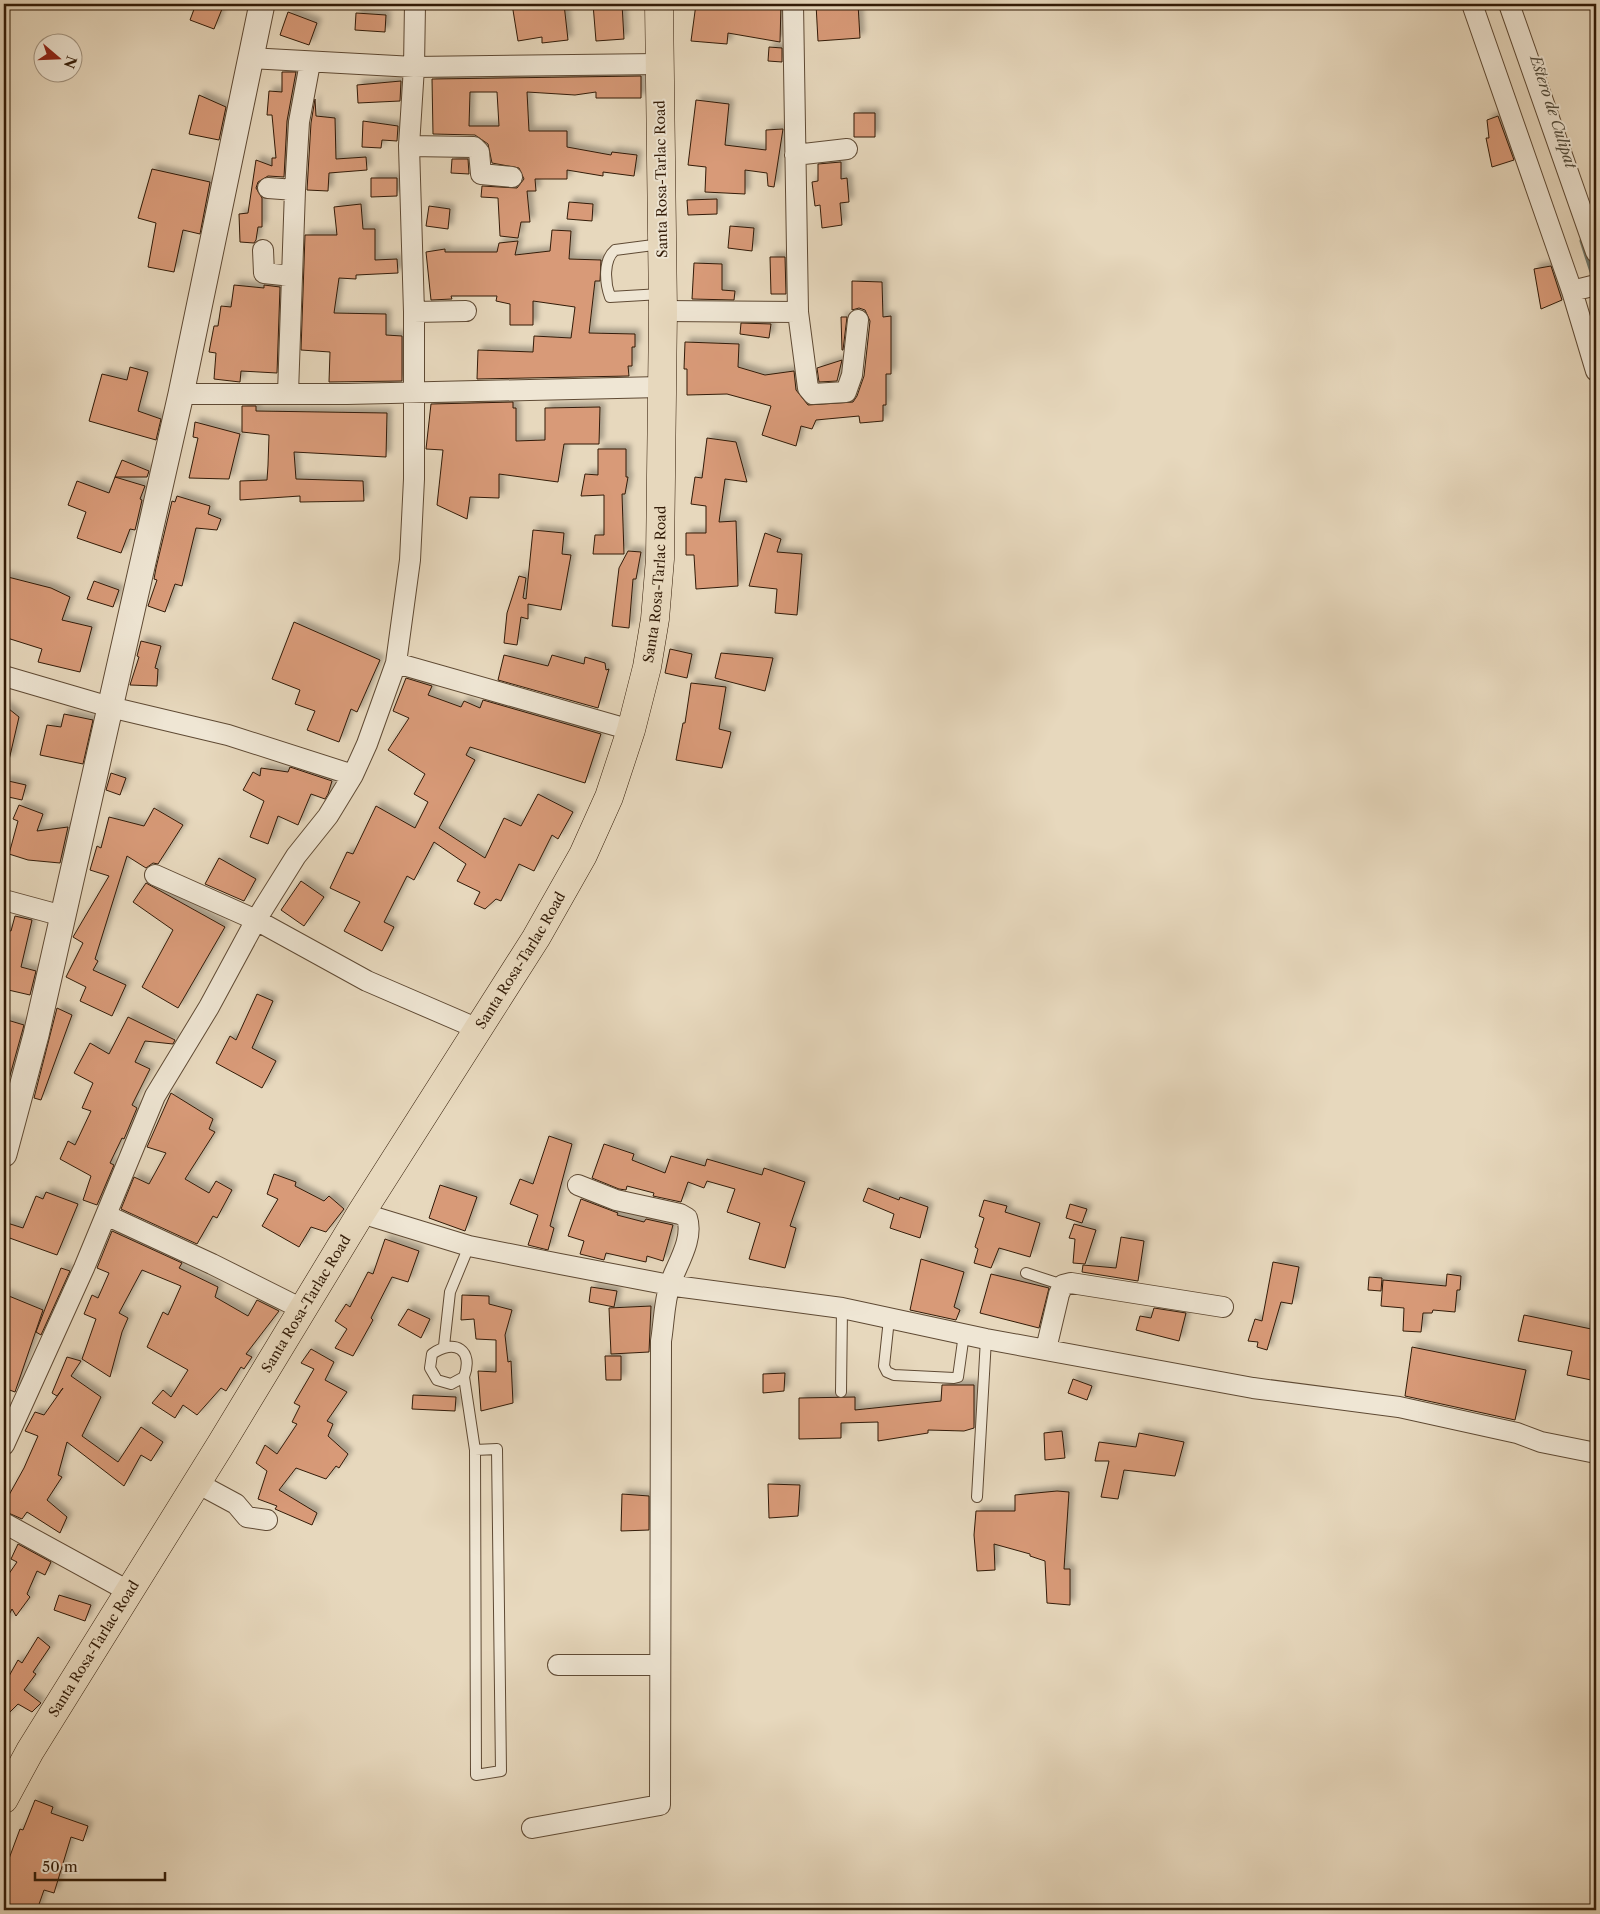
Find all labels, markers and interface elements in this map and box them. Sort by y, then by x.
north arrow [32,32,82,82]
water label: Estero de Culipat [1526,52,1581,171]
text: N [60,54,81,71]
street label: Santa Rosa-Tarlac Road [651,100,671,258]
street label: Santa Rosa-Tarlac Road [639,505,670,664]
street label: Santa Rosa-Tarlac Road [471,888,570,1032]
street label: Santa Rosa-Tarlac Road [257,1231,355,1376]
street label: Santa Rosa-Tarlac Road [44,1577,143,1720]
scale bar [35,1849,165,1881]
text: 50 m [42,1857,78,1876]

